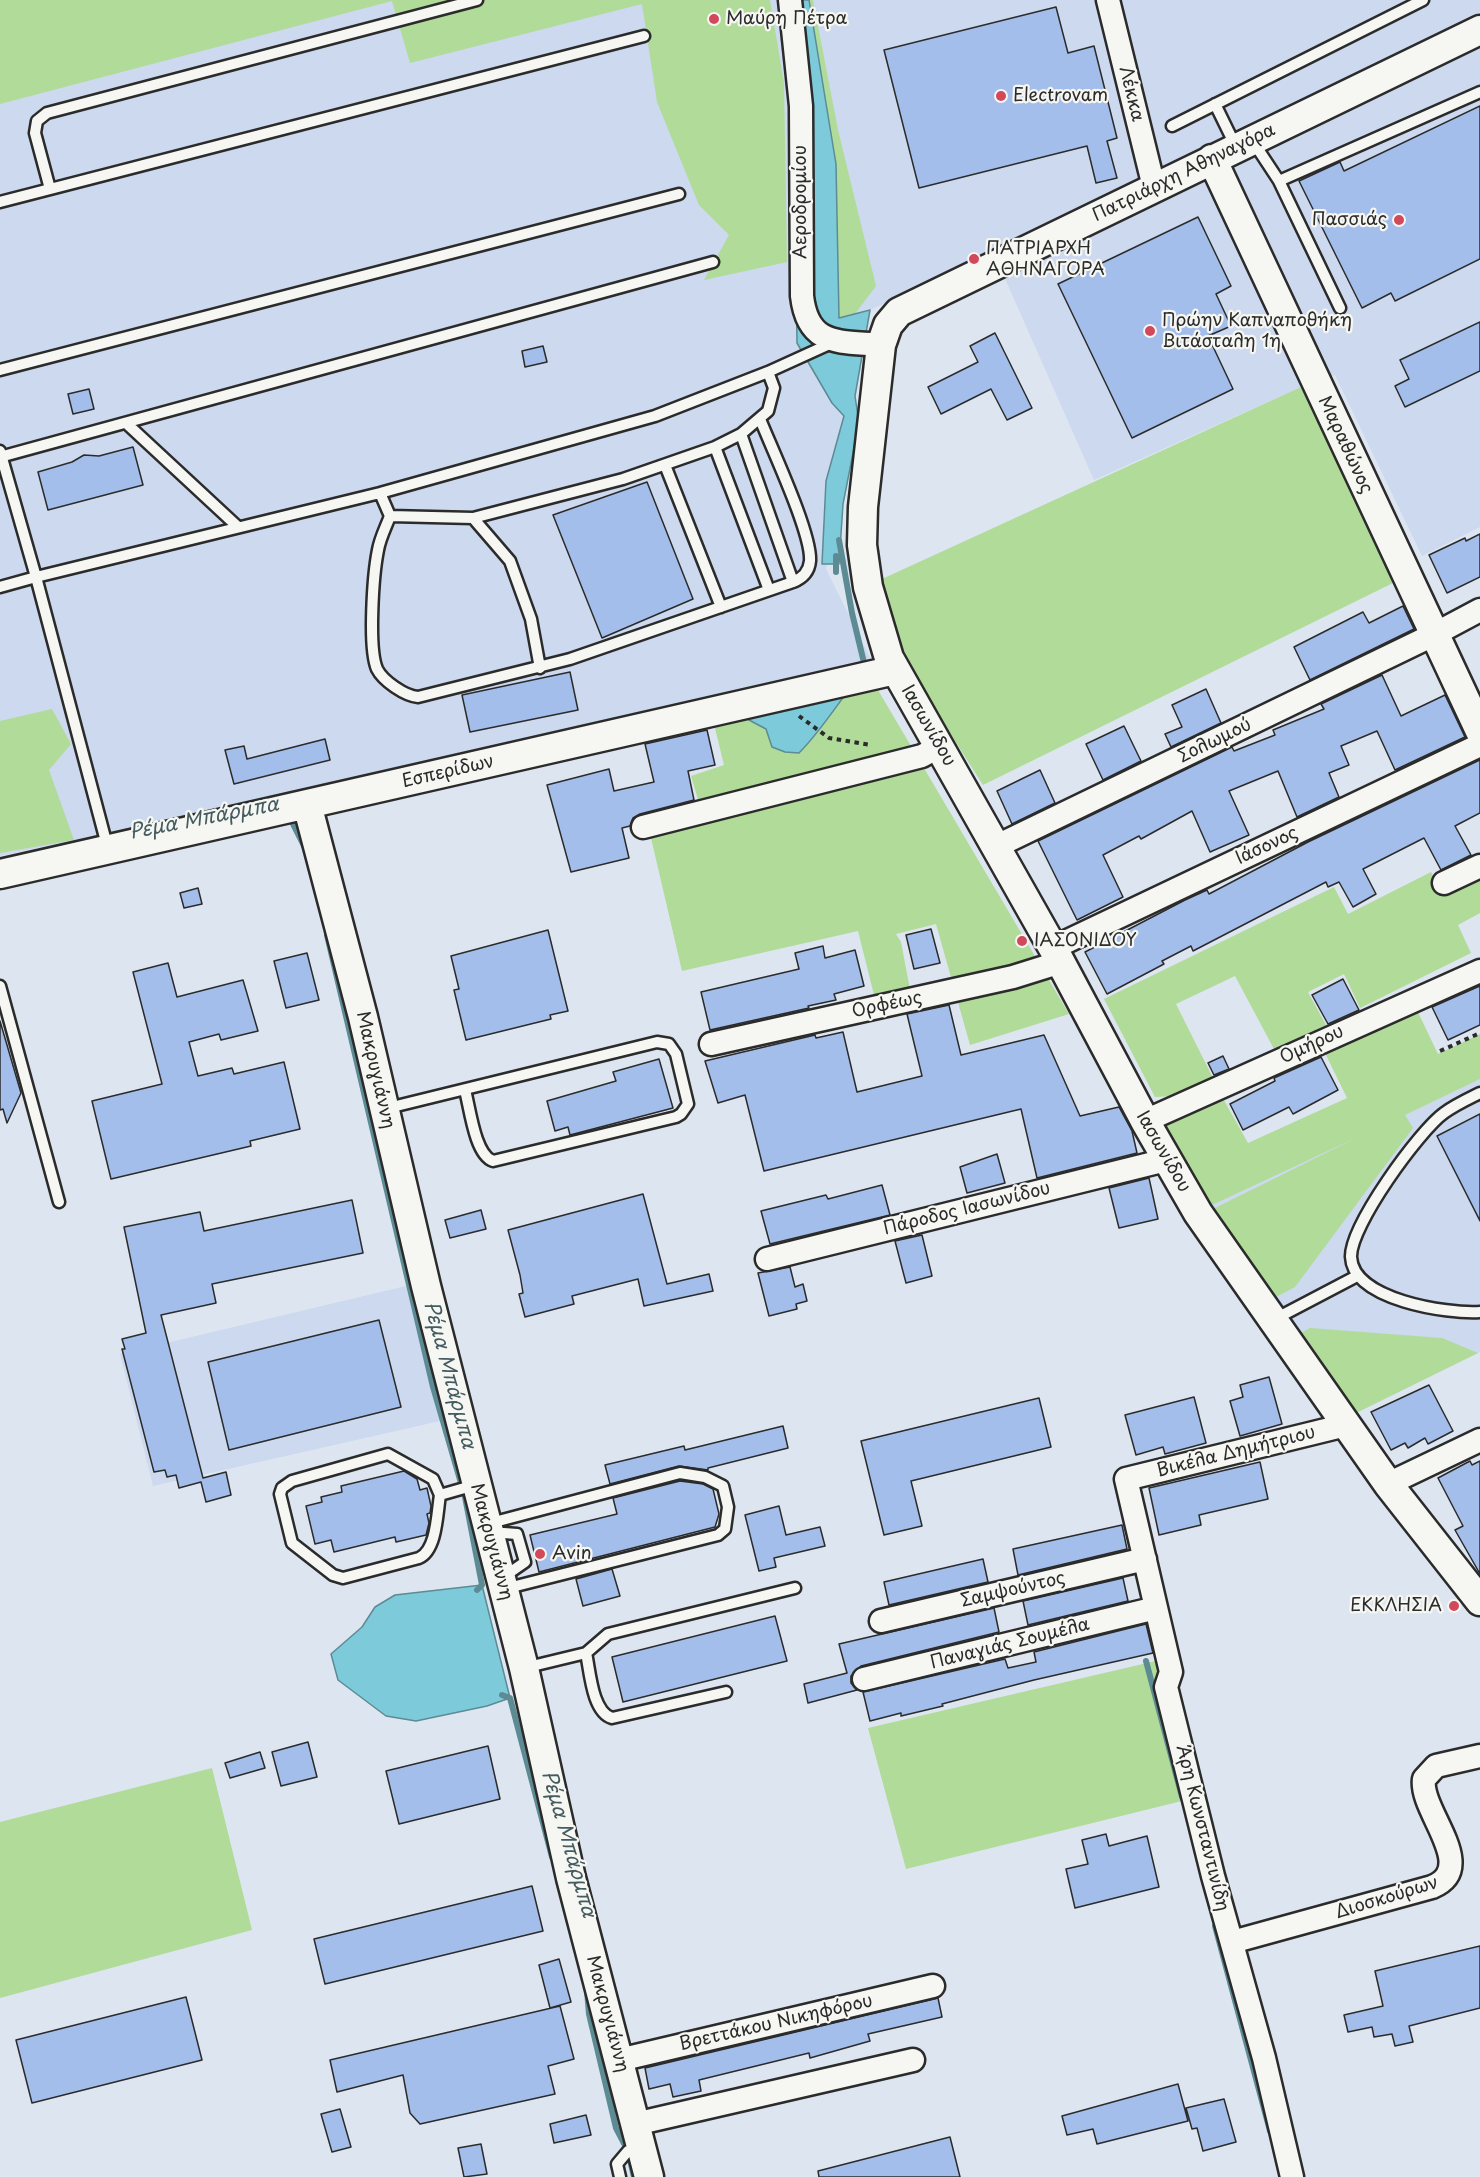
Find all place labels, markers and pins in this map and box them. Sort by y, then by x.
place label: Μαύρη Πέτρα [726,8,847,30]
marker: Μαύρη Πέτρα [707,12,721,26]
place label: Electrovam [1013,85,1108,107]
marker: Electrovam [994,89,1008,103]
place label: Πασσιάς [1312,209,1387,231]
marker: Πασσιάς [1392,213,1406,227]
place label: ΠΑΤΡΙΑΡΧΗ ΑΘΗΝΑΓΟΡΑ [986,238,1105,280]
marker: ΠΑΤΡΙΑΡΧΗ ΑΘΗΝΑΓΟΡΑ [967,252,981,266]
place label: Πρώην Καπναποθήκη Βιτάσταλη 1η [1162,310,1352,352]
marker: Πρώην Καπναποθήκη Βιτάσταλη 1η [1143,324,1157,338]
place label: ΙΑΣΟΝΙΔΟΥ [1034,930,1137,952]
marker: ΙΑΣΟΝΙΔΟΥ [1015,934,1029,948]
place label: Avin [552,1543,592,1565]
marker: Avin [533,1547,547,1561]
place label: ΕΚΚΛΗΣΙΑ [1350,1595,1442,1617]
marker: ΕΚΚΛΗΣΙΑ [1447,1599,1461,1613]

